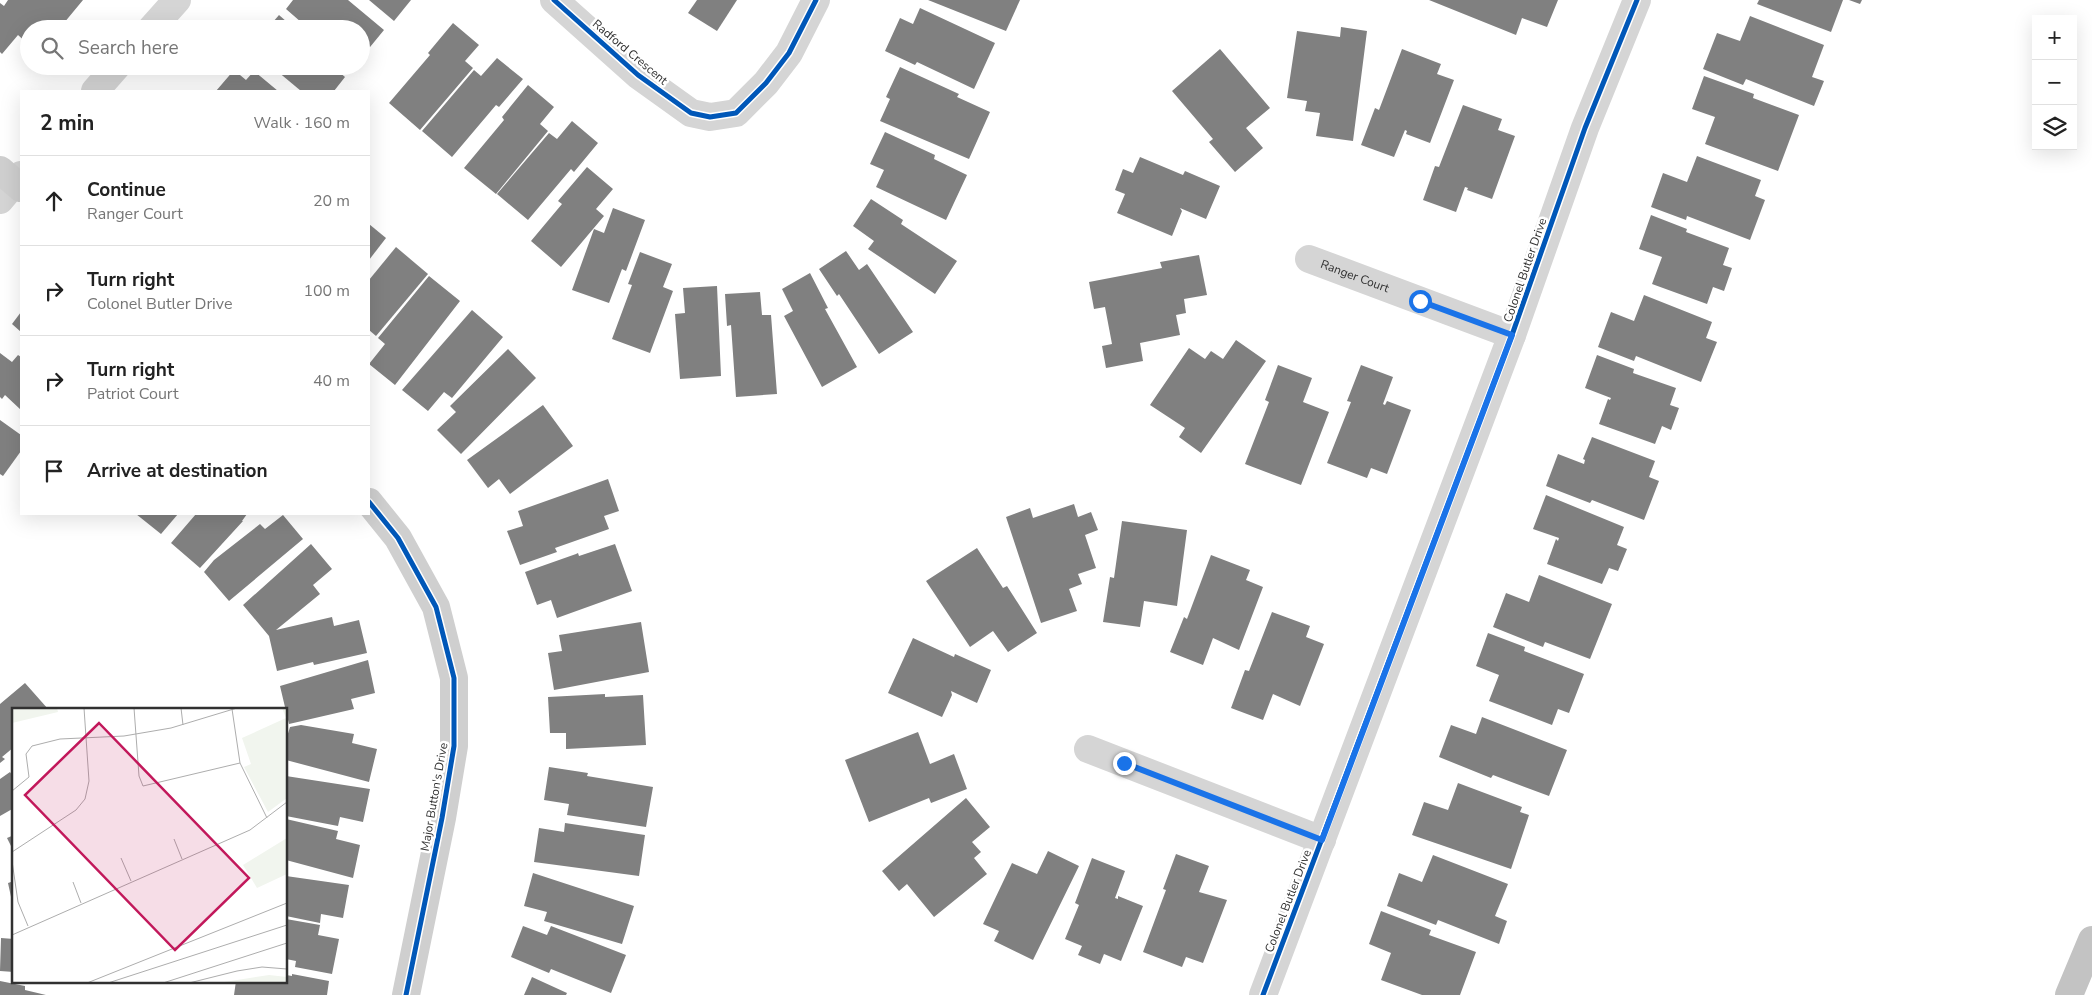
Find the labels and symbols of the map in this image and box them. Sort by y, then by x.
street label: Radford Crescent [589,16,672,89]
street label: Colonel Butler Drive [1500,216,1550,324]
street label: Ranger Court [1318,256,1392,297]
route start [1409,290,1432,313]
inset map [12,708,288,982]
street label: Major Button's Drive [417,741,451,853]
route end [1113,752,1136,775]
street label: Colonel Butler Drive [1261,847,1315,955]

